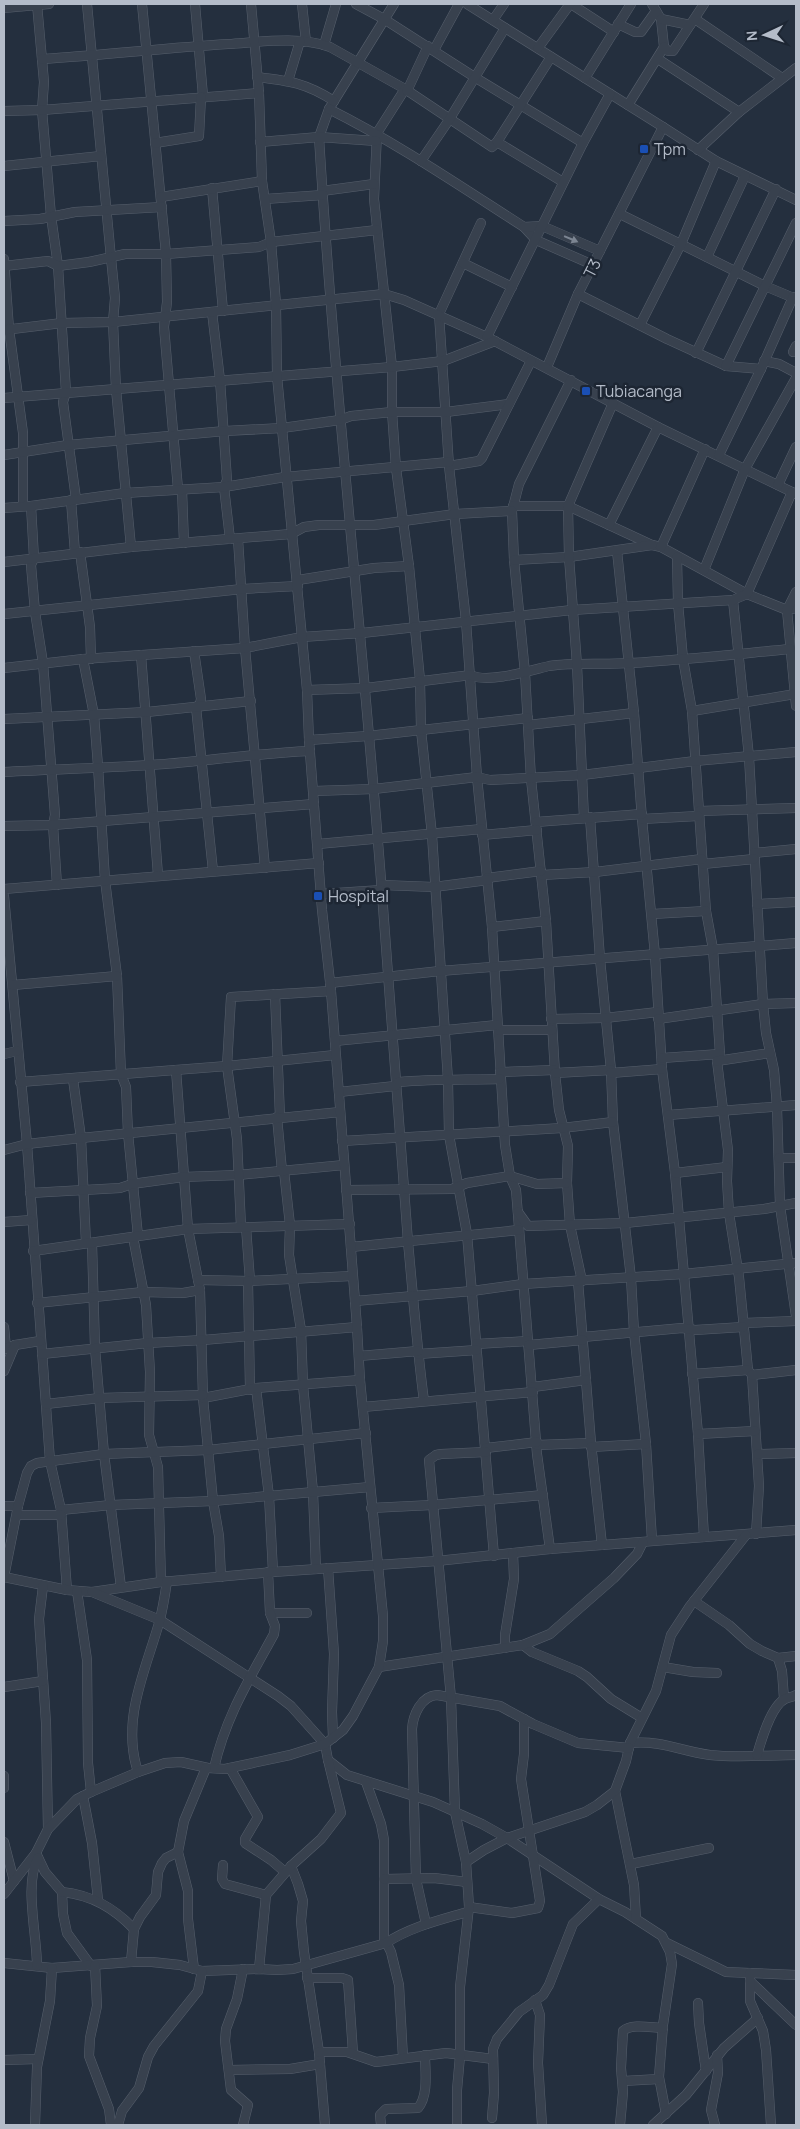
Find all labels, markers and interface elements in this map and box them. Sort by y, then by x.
north arrow [740,10,790,60]
text: N [742,30,761,42]
place label: Tpm [654,138,686,160]
marker: Tpm [638,143,650,155]
one-way arrow [564,235,578,243]
street label: T3 [578,255,606,281]
place label: Tubiacanga [596,380,682,402]
marker: Tubiacanga [580,385,592,397]
place label: Hospital [328,885,389,907]
marker: Hospital [312,890,324,902]

